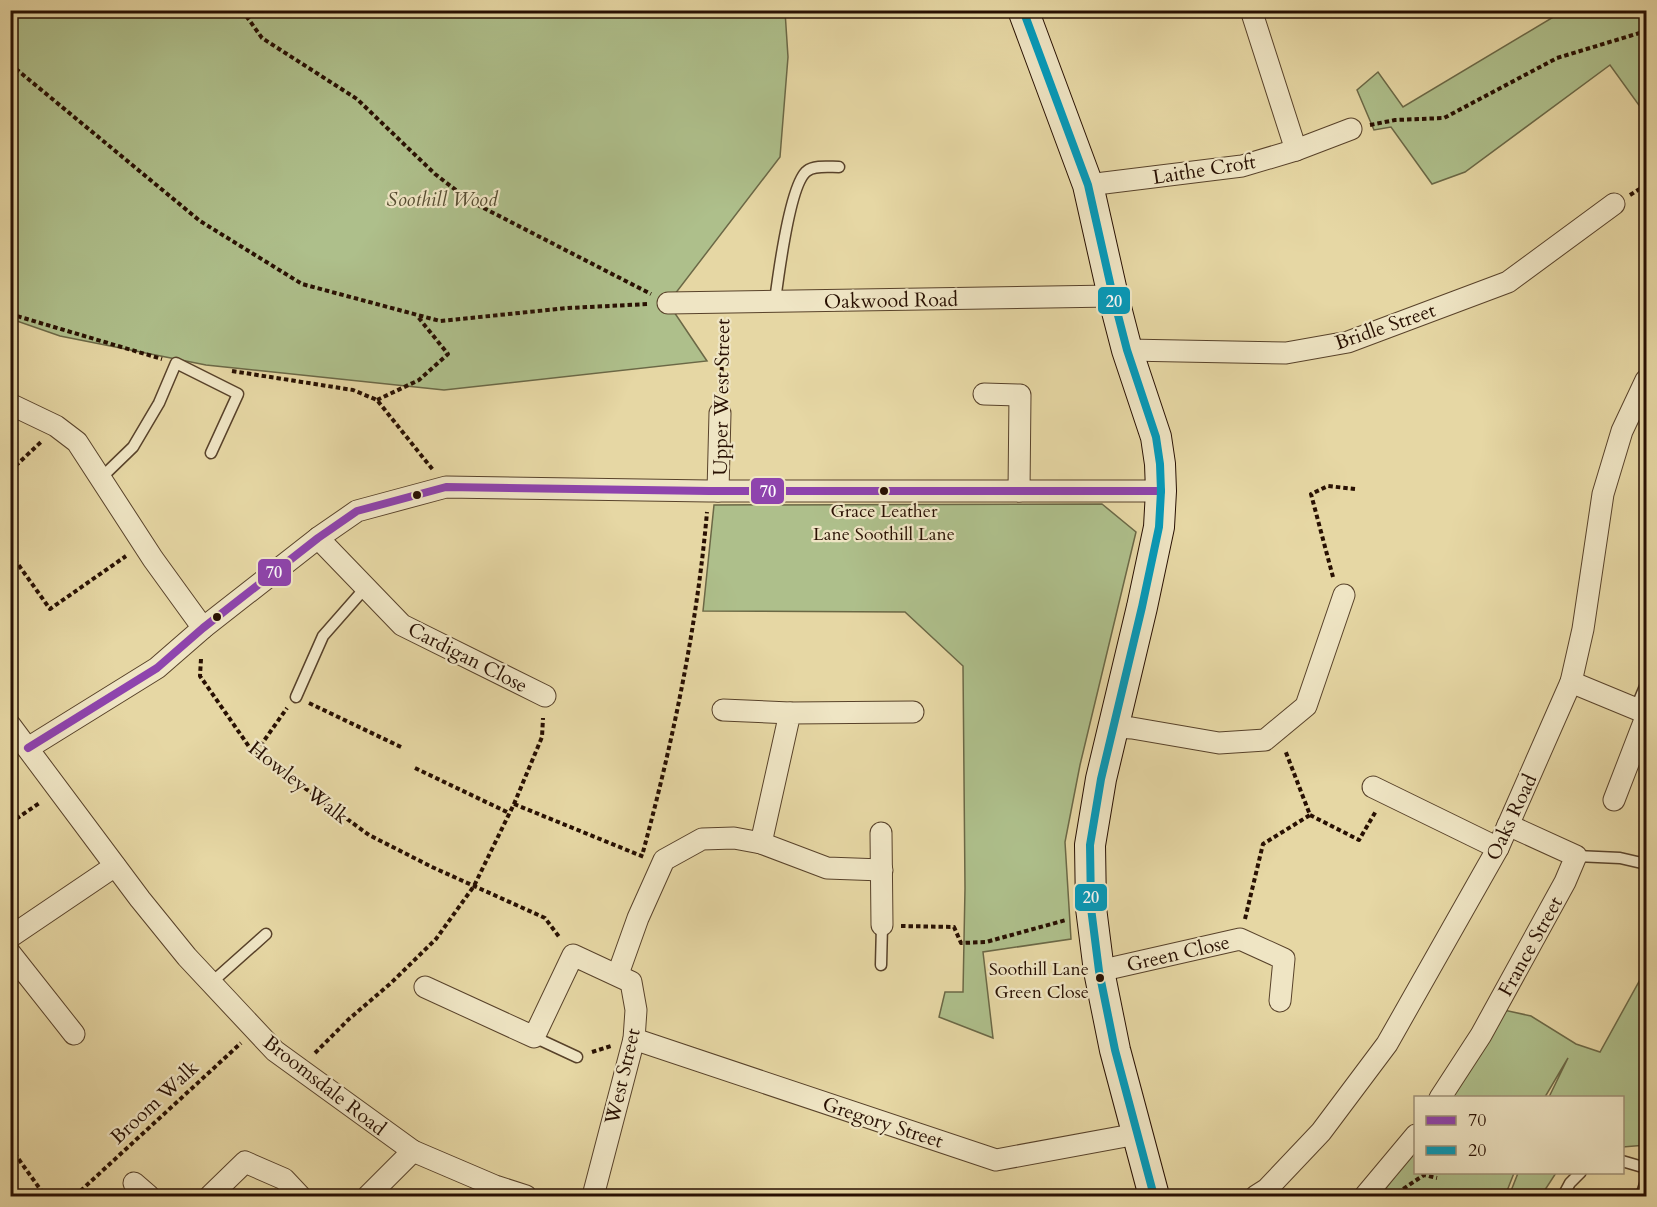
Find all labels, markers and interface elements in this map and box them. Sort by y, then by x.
street label: Laithe Croft [1151,148,1258,191]
park label: Soothill Wood [386,186,499,213]
street label: Oakwood Road [824,286,959,315]
line badge: 20 [1097,286,1131,315]
text: 20 [1106,291,1122,313]
street label: Bridle Street [1331,296,1440,356]
street label: Upper West Street [707,318,736,476]
line badge: 70 [750,477,785,505]
text: 70 [760,481,776,503]
marker: Grace Leather Lane Soothill Lane [878,485,890,497]
unlabelled marker [411,489,423,501]
place label: Grace Leather Lane Soothill Lane [813,499,955,547]
line badge: 70 [257,558,292,587]
text: 70 [266,562,282,584]
unlabelled marker [211,611,223,623]
street label: Cardigan Close [403,616,532,699]
street label: Howley Walk [243,735,355,830]
street label: Oaks Road [1480,769,1543,865]
line badge: 20 [1074,883,1108,912]
text: 20 [1083,887,1099,909]
street label: France Street [1492,891,1569,1001]
street label: Green Close [1124,929,1232,978]
place label: Soothill Lane Green Close [989,957,1089,1005]
marker: Soothill Lane Green Close [1094,972,1106,984]
street label: West Street [598,1025,647,1128]
street label: Broomsdale Road [258,1029,392,1142]
street label: Broom Walk [104,1054,204,1150]
street label: Gregory Street [819,1090,947,1155]
legend [1414,1096,1624,1174]
text: 70 [1468,1108,1486,1133]
text: 20 [1468,1138,1486,1163]

